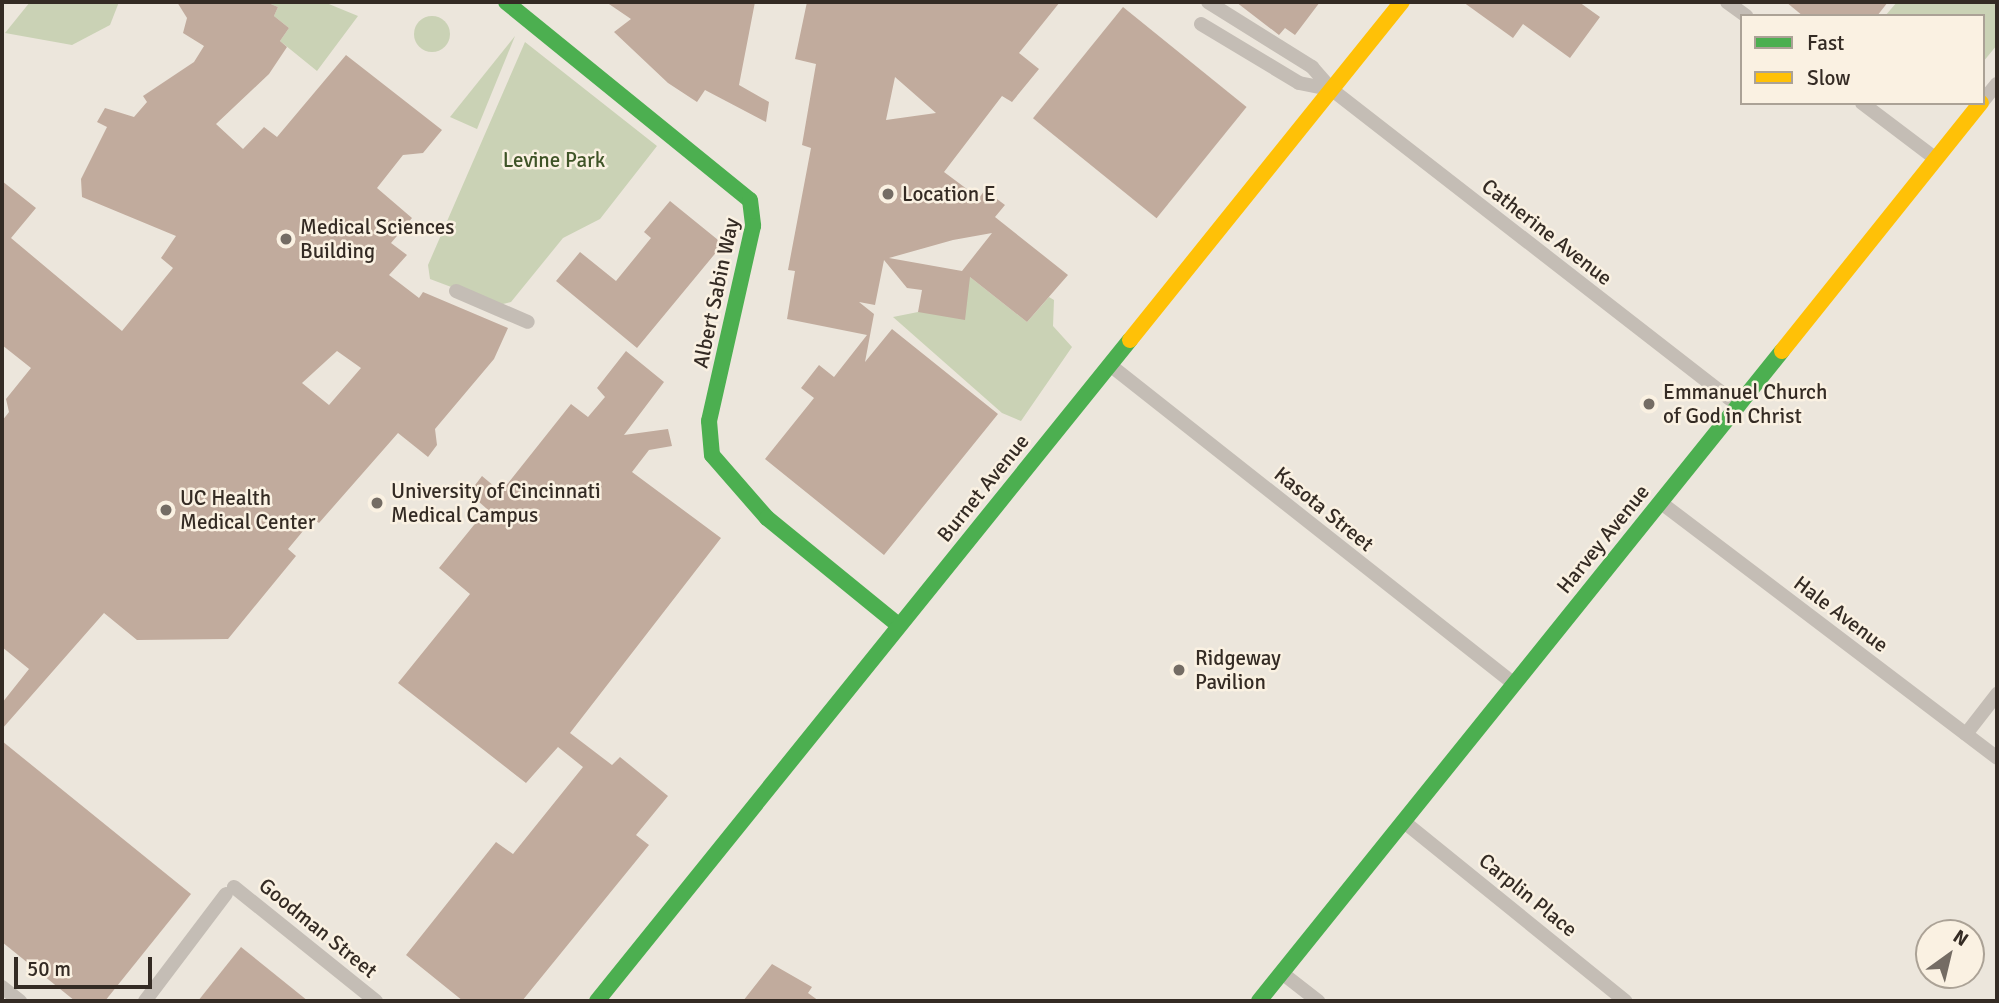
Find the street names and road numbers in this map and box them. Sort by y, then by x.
street label: Catherine Avenue [1477,173,1617,291]
street label: Albert Sabin Way [688,216,744,370]
street label: Burnet Avenue [932,429,1034,547]
street label: Kasota Street [1269,461,1379,557]
street label: Harvey Avenue [1551,479,1655,599]
street label: Hale Avenue [1789,570,1893,658]
street label: Carplin Place [1474,848,1582,942]
street label: Goodman Street [254,873,382,983]

